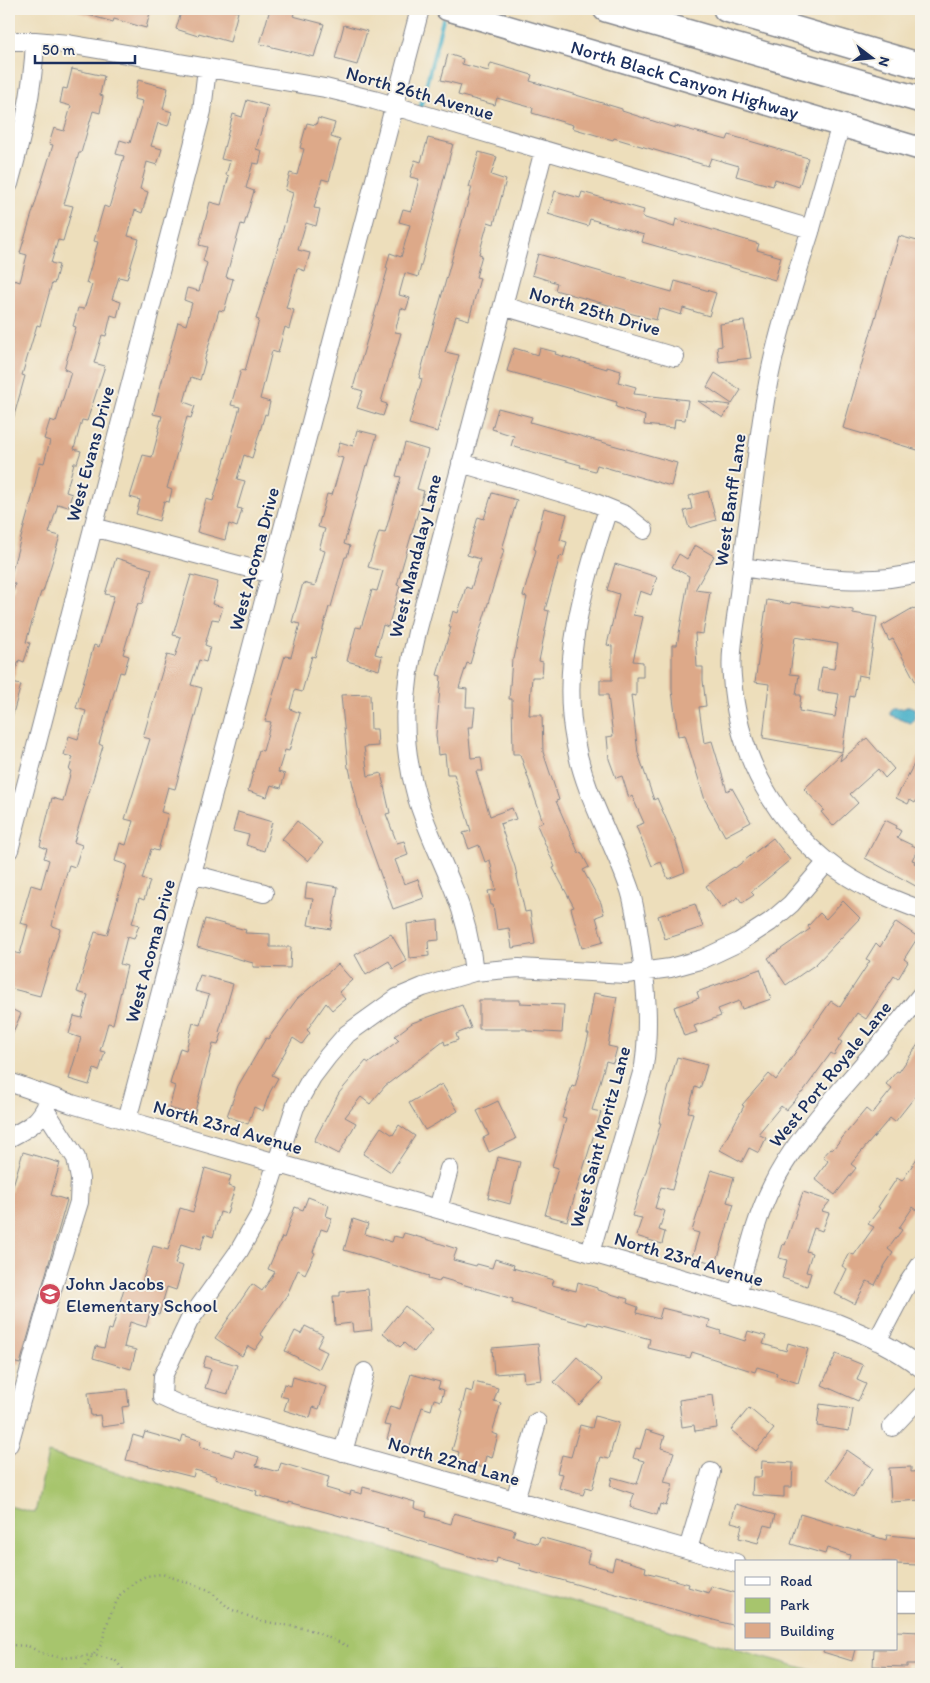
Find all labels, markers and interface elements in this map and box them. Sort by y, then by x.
scale bar [35,32,135,64]
north arrow [848,32,898,82]
street label: North Black Canyon Highway [568,35,802,124]
text: 50 m [42,41,75,59]
text: N [875,55,893,68]
street label: North 26th Avenue [343,61,497,125]
street label: North 25th Drive [527,281,663,341]
street label: West Evans Drive [61,384,119,524]
street label: West Banff Lane [709,432,751,568]
street label: West Mandalay Lane [384,472,446,640]
street label: West Acoma Drive [224,485,284,633]
street label: West Acoma Drive [120,877,180,1025]
street label: West Port Royale Lane [764,996,896,1152]
street label: West Saint Moritz Lane [565,1044,635,1230]
street label: North 23rd Avenue [151,1095,305,1159]
street label: North 23rd Avenue [612,1227,766,1291]
place label: John Jacobs Elementary School [66,1272,218,1317]
school or university icon: John Jacobs Elementary School [38,1282,62,1306]
street label: North 22nd Lane [385,1431,523,1491]
legend [735,1560,898,1650]
text: Road [780,1572,813,1590]
text: Park [780,1596,810,1614]
text: Building [780,1622,834,1640]

